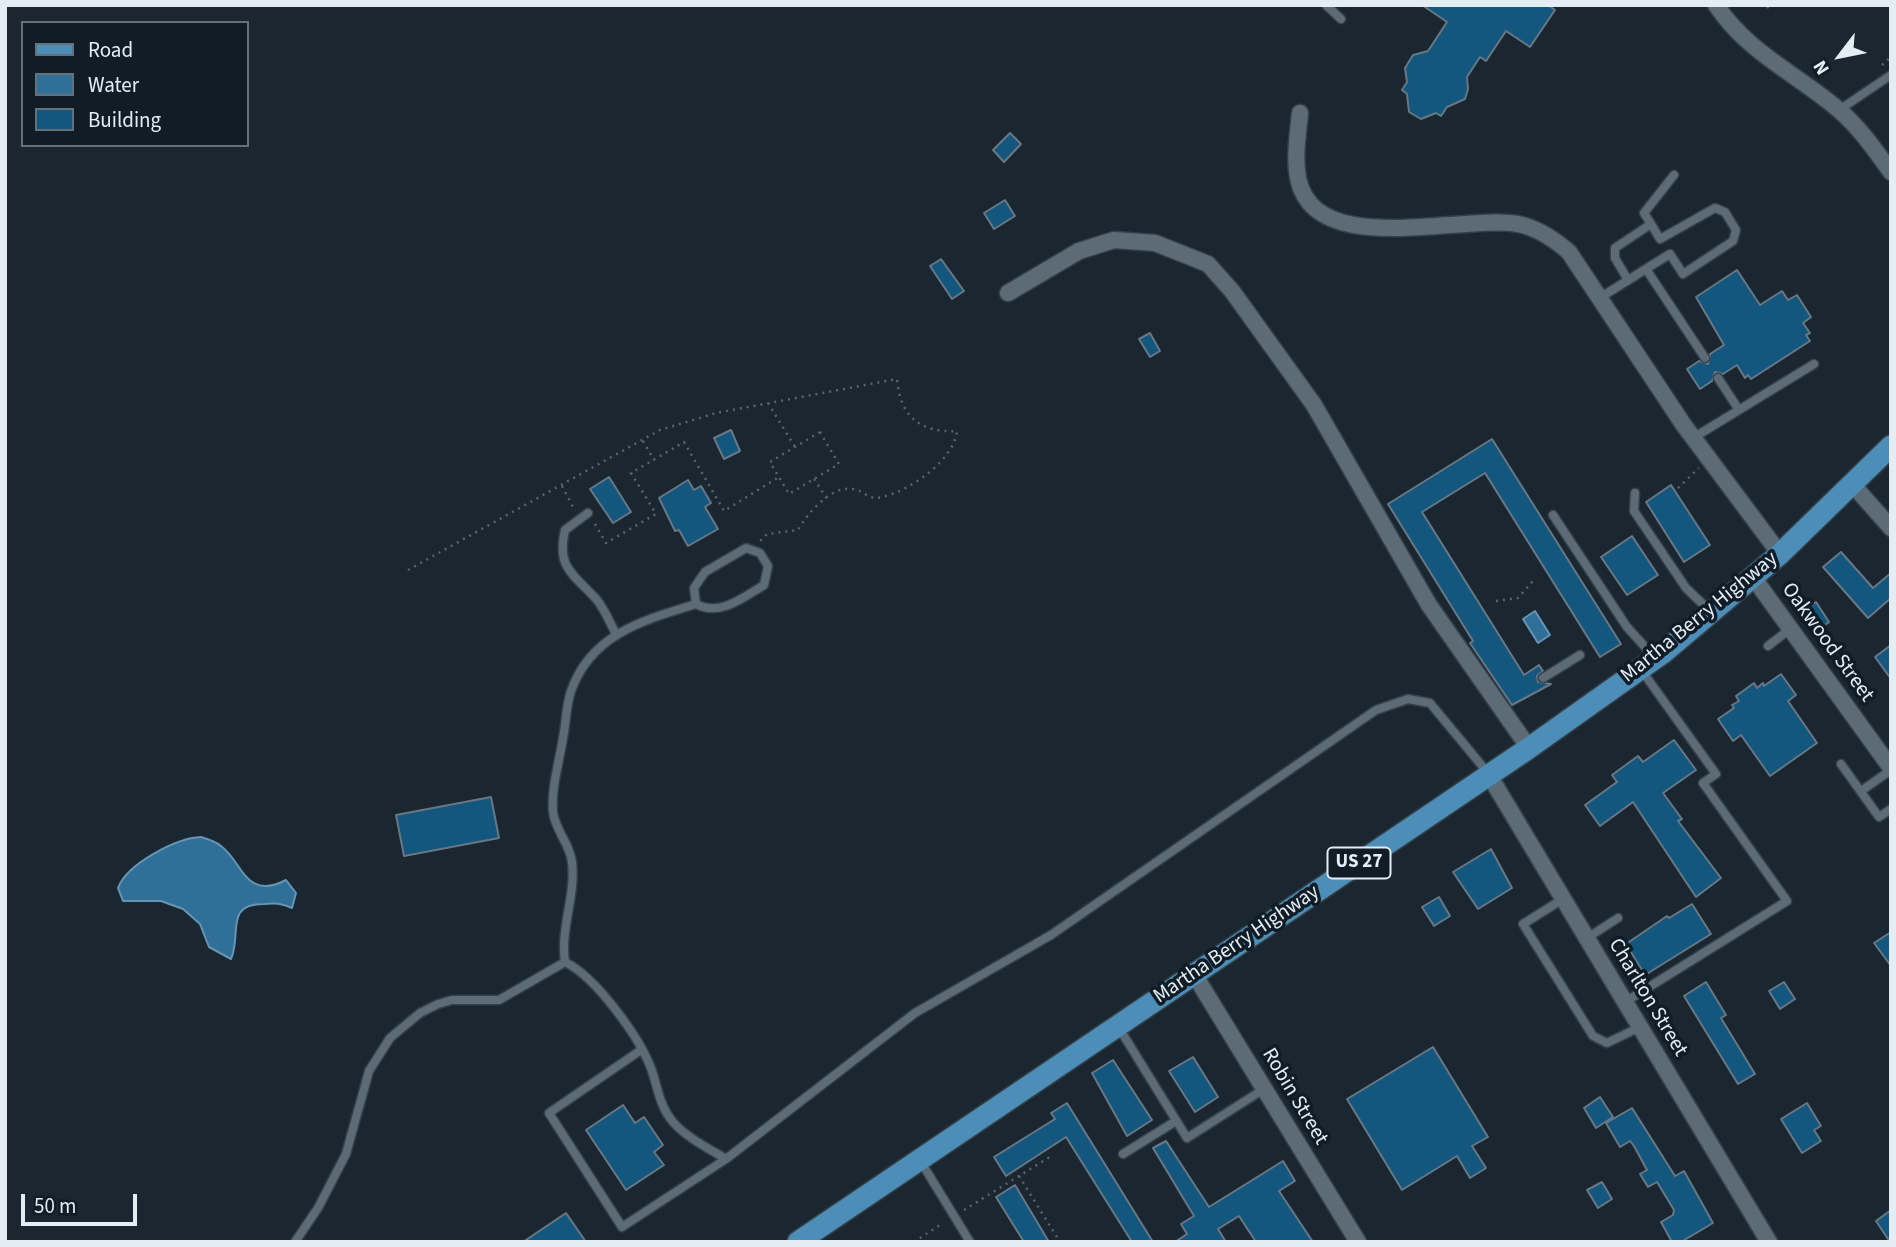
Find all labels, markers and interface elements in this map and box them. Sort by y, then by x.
legend [21,21,248,147]
north arrow [1805,21,1875,91]
text: Road [88,35,133,65]
text: N [1807,55,1837,80]
text: Water [88,70,139,100]
text: Building [88,105,161,135]
street label: Martha Berry Highway [1617,547,1783,689]
street label: Oakwood Street [1775,578,1879,708]
road number: US 27 [1328,848,1390,878]
street label: Martha Berry Highway [1149,880,1325,1010]
street label: Charlton Street [1602,934,1692,1062]
street label: Robin Street [1255,1044,1333,1150]
scale bar [24,1180,140,1224]
text: 50 m [34,1191,76,1221]

